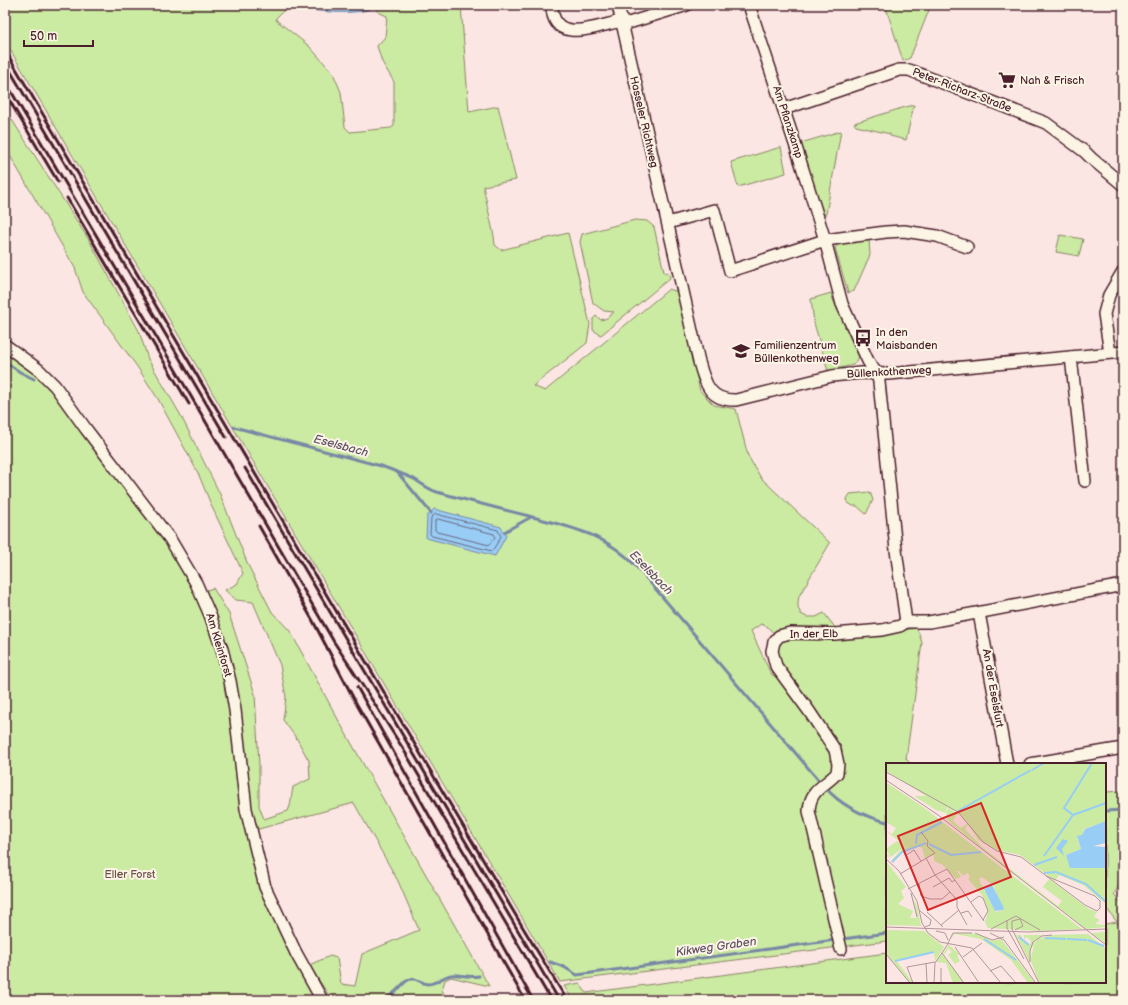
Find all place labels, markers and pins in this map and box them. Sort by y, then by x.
supermarket icon: Nah & Frisch [997,70,1017,90]
place label: Nah & Frisch [1020,74,1084,87]
place label: In den Maisbanden [876,326,937,352]
bus stop icon: In den Maisbanden [853,328,873,348]
place label: Familienzentrum Büllenkothenweg [754,339,839,365]
school or university icon: Familienzentrum Büllenkothenweg [731,341,751,361]

